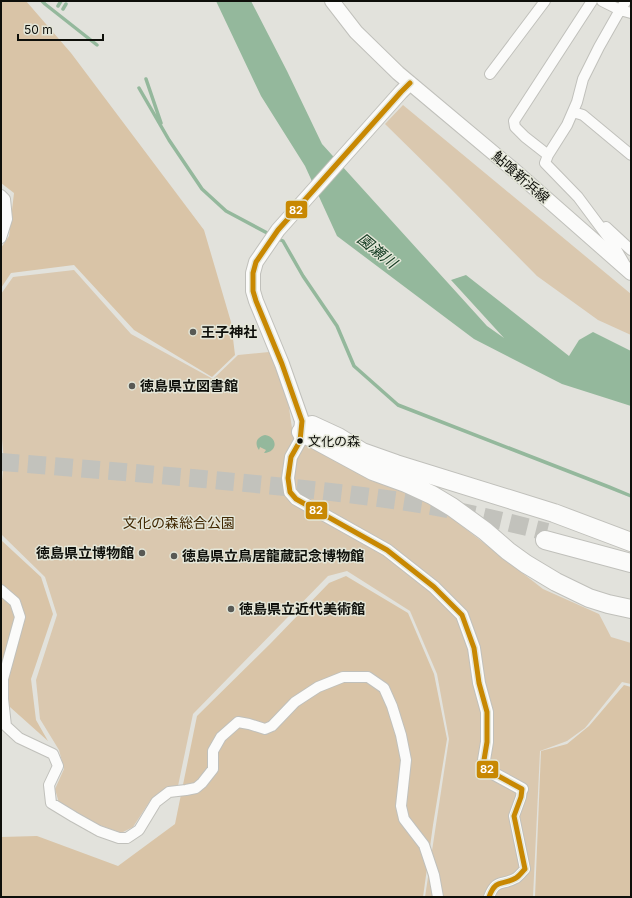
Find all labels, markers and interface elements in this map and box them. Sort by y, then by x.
scale bar [18,16,103,42]
text: 50 m [24,22,53,37]
street label: 鮎喰新浜線 [489,147,553,206]
line badge: 82 [285,200,308,219]
text: 82 [289,203,303,217]
water label: 園瀬川 [354,229,402,273]
place label: 王子神社 [201,323,257,340]
marker: 王子神社 [188,327,198,337]
place label: 徳島県立図書館 [140,377,238,394]
marker: 徳島県立図書館 [127,381,137,391]
place label: 文化の森 [308,433,360,449]
marker: 文化の森 [295,436,305,446]
line badge: 82 [305,501,328,520]
text: 82 [309,503,323,517]
park label: 文化の森総合公園 [123,514,235,531]
place label: 徳島県立博物館 [36,544,134,561]
place label: 徳島県立鳥居龍蔵記念博物館 [182,547,364,564]
marker: 徳島県立博物館 [137,548,147,558]
marker: 徳島県立鳥居龍蔵記念博物館 [169,551,179,561]
place label: 徳島県立近代美術館 [239,600,365,617]
marker: 徳島県立近代美術館 [226,604,236,614]
line badge: 82 [476,760,499,779]
text: 82 [480,762,494,776]

